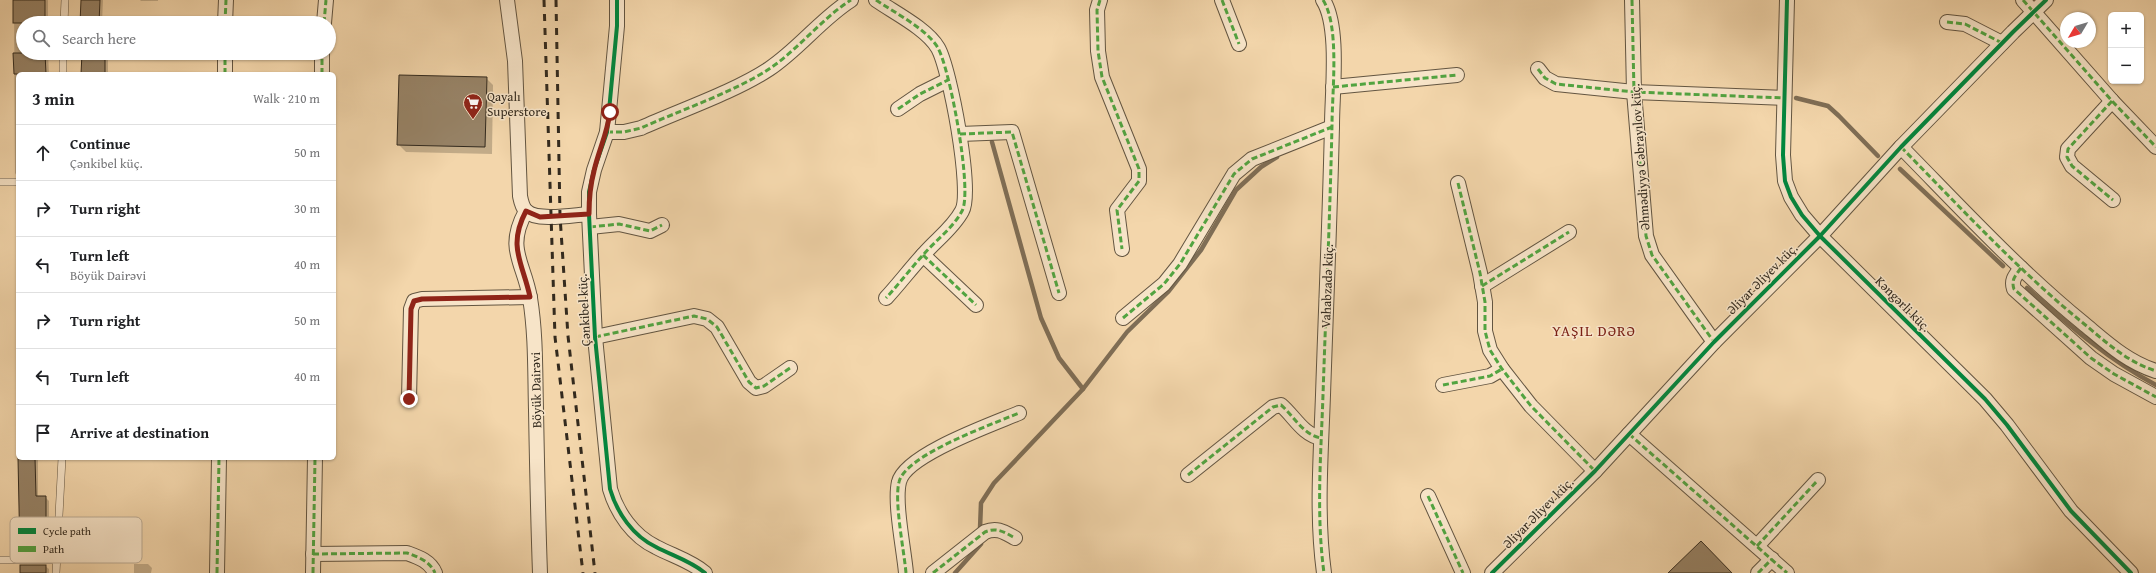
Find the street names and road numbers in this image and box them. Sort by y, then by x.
street label: Əhmədiyyə Cəbrayılov küç. [1625,83,1655,231]
street label: Əliyar Əliyev küç. [1722,239,1802,319]
street label: Vahabzadə küç. [1316,244,1338,328]
street label: Kəngərli küç. [1871,272,1935,336]
street label: Çənkibel küç. [573,273,595,347]
street label: Böyük Dairəvi [526,351,546,428]
street label: Əliyar Əliyev küç. [1498,473,1578,553]

